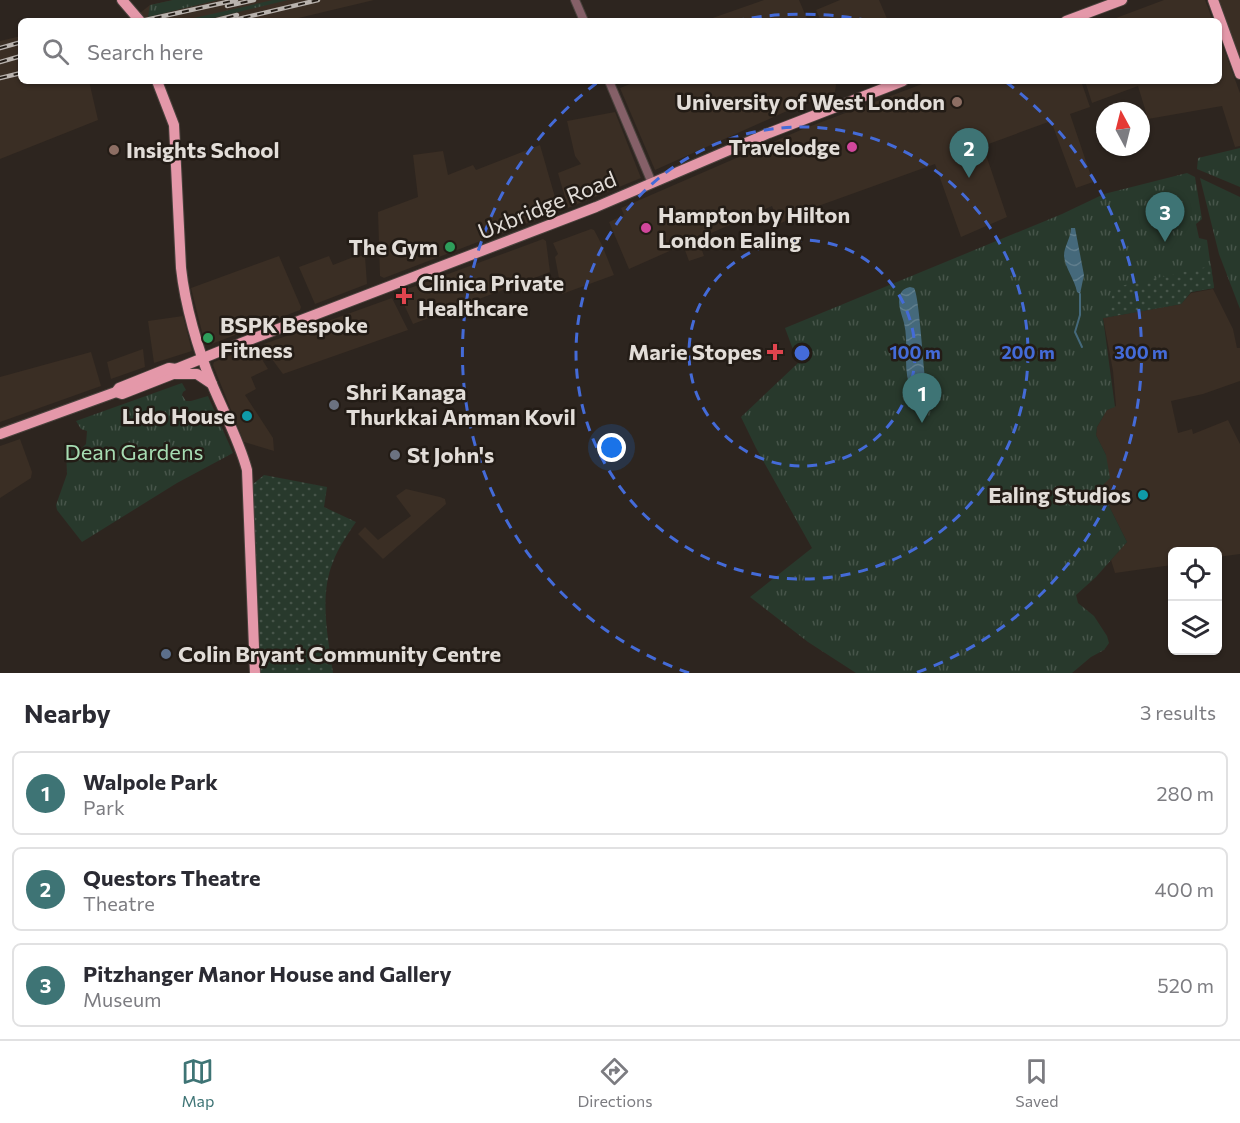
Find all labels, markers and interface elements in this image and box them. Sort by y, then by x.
search box [18,18,1222,84]
icon: search [39,35,72,68]
text: Search here [87,38,203,65]
place label: University of West London [676,88,945,115]
marker: University of West London [950,95,964,109]
north arrow [1096,102,1150,156]
pin: 2 [950,128,988,178]
place label: Travelodge [728,133,840,160]
place label: Insights School [126,136,279,163]
marker: Travelodge [845,140,859,154]
marker: Insights School [107,143,121,157]
street label: Uxbridge Road [474,165,620,245]
pin: 3 [1146,192,1184,242]
place label: Hampton by Hilton London Ealing [658,201,850,253]
marker: Hampton by Hilton London Ealing [639,221,653,235]
place label: The Gym [349,233,438,260]
marker: The Gym [443,240,457,254]
place label: Clinica Private Healthcare [418,269,564,321]
marker: Clinica Private Healthcare [395,287,413,305]
place label: BSPK Bespoke Fitness [220,311,368,363]
marker: BSPK Bespoke Fitness [201,331,215,345]
place label: Marie Stopes [628,338,762,365]
text: 100 m [889,341,941,363]
text: 200 m [1001,341,1055,363]
text: 300 m [1114,341,1168,363]
marker: Marie Stopes [766,343,784,361]
centre of rings [792,343,812,363]
pin: 1 [902,374,942,423]
place label: Shri Kanaga Thurkkai Amman Kovil [346,378,576,430]
marker: Shri Kanaga Thurkkai Amman Kovil [327,398,341,412]
place label: Lido House [122,402,235,429]
marker: Lido House [240,409,254,423]
your location [597,433,626,462]
park label: Dean Gardens [64,438,204,465]
place label: St John's [407,441,494,468]
marker: St John's [388,448,402,462]
place label: Ealing Studios [988,481,1131,508]
marker: Ealing Studios [1136,488,1150,502]
map controls [1168,547,1222,655]
button: locate [1168,547,1222,601]
button: layers [1168,601,1222,655]
place label: Colin Bryant Community Centre [178,640,501,667]
marker: Colin Bryant Community Centre [159,647,173,661]
text: Nearby [24,697,111,728]
text: 3 results [1140,700,1216,724]
text: Walpole Park [83,768,218,795]
text: 1 [41,781,50,805]
text: 280 m [1156,781,1214,805]
text: Park [83,795,125,819]
text: Questors Theatre [83,864,261,891]
text: 2 [40,877,51,901]
text: 400 m [1155,877,1214,901]
text: Theatre [83,891,155,915]
text: Pitzhanger Manor House and Gallery [83,960,452,987]
text: 3 [40,973,51,997]
text: 520 m [1157,973,1214,997]
text: Museum [83,987,162,1011]
tab: Map [181,1055,214,1110]
tab: Directions [577,1055,652,1110]
tab: Saved [1015,1055,1059,1110]

